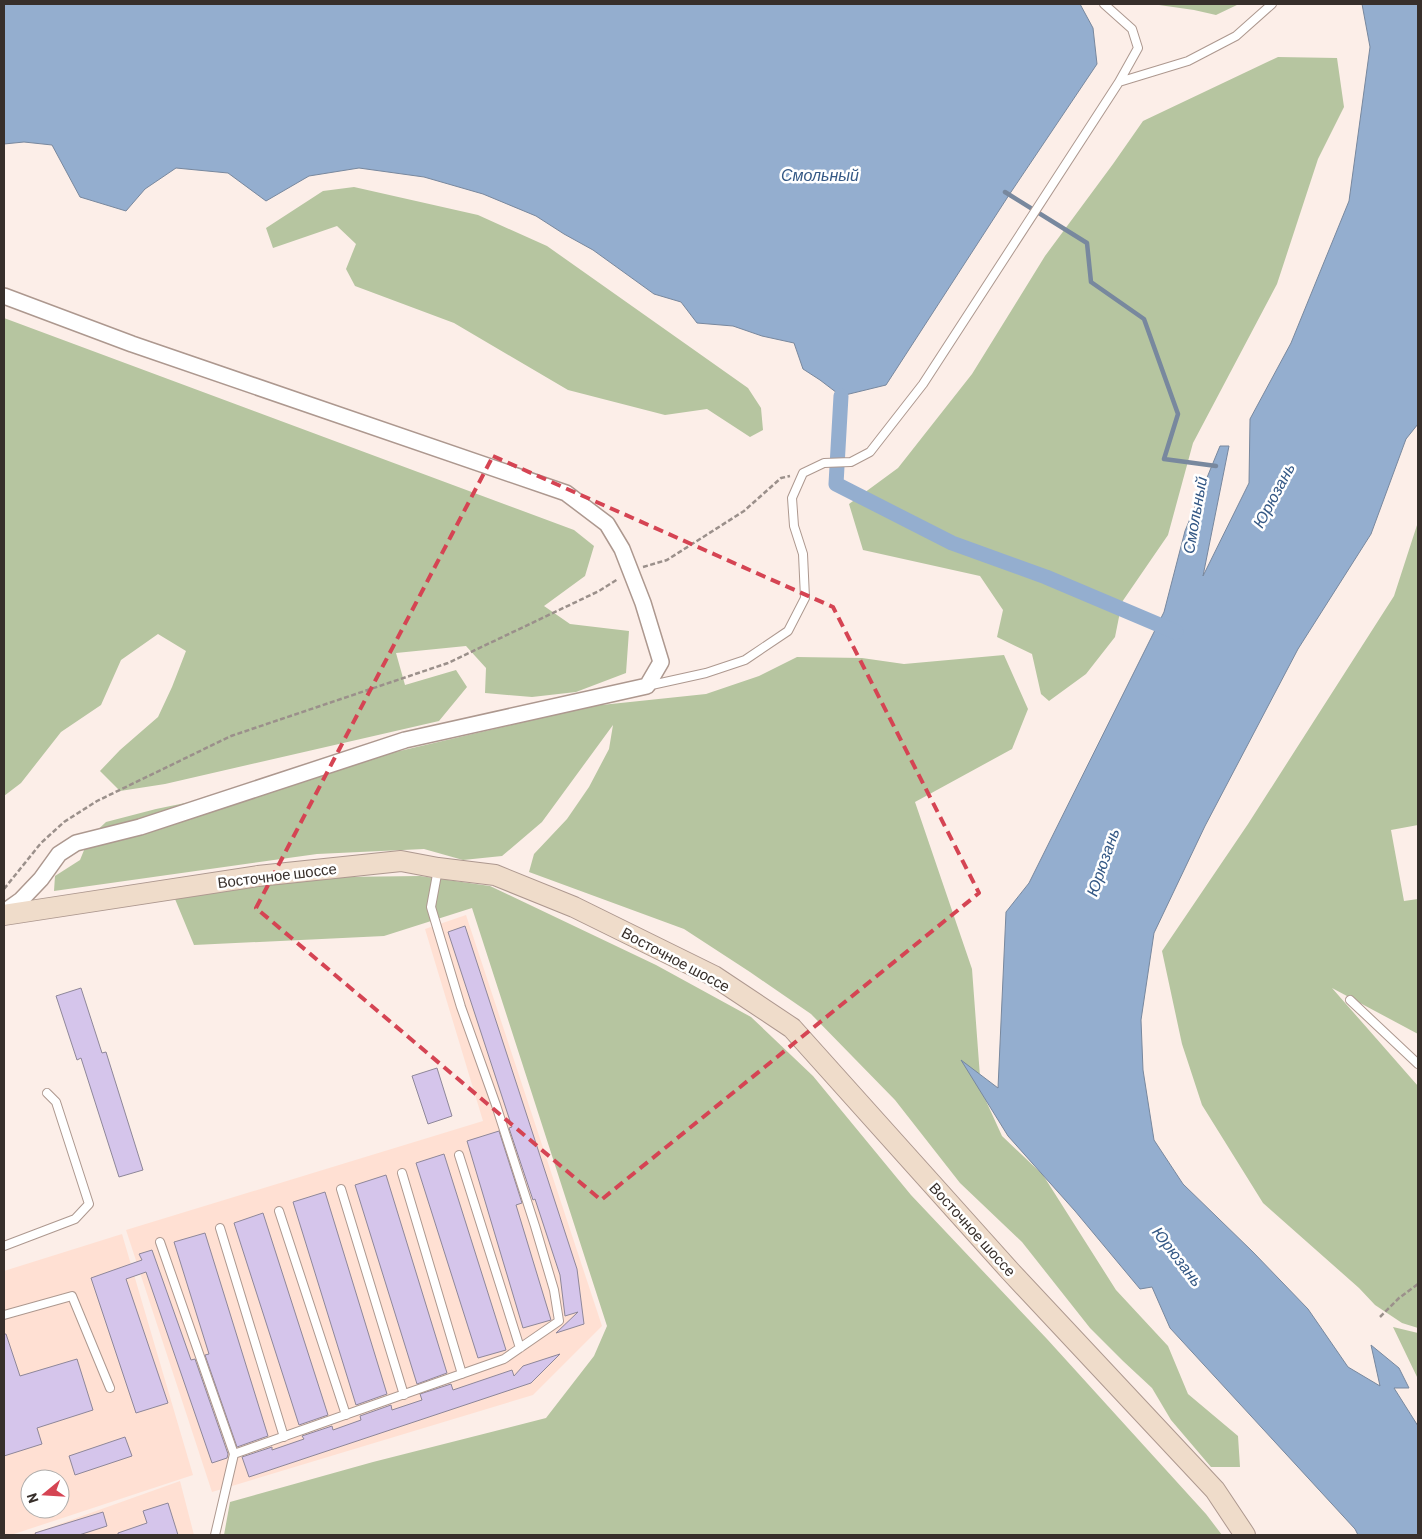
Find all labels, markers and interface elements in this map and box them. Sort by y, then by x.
water label: Смольный [781,165,859,184]
water label: Юрюзань [1248,459,1298,531]
water label: Смольный [1178,475,1210,555]
water label: Юрюзань [1082,825,1122,899]
street label: Восточное шоссе [216,859,338,891]
street label: Восточное шоссе [619,923,733,995]
street label: Восточное шоссе [926,1178,1020,1280]
water label: Юрюзань [1149,1222,1207,1290]
north arrow [20,1469,70,1519]
text: N [23,1491,42,1505]

